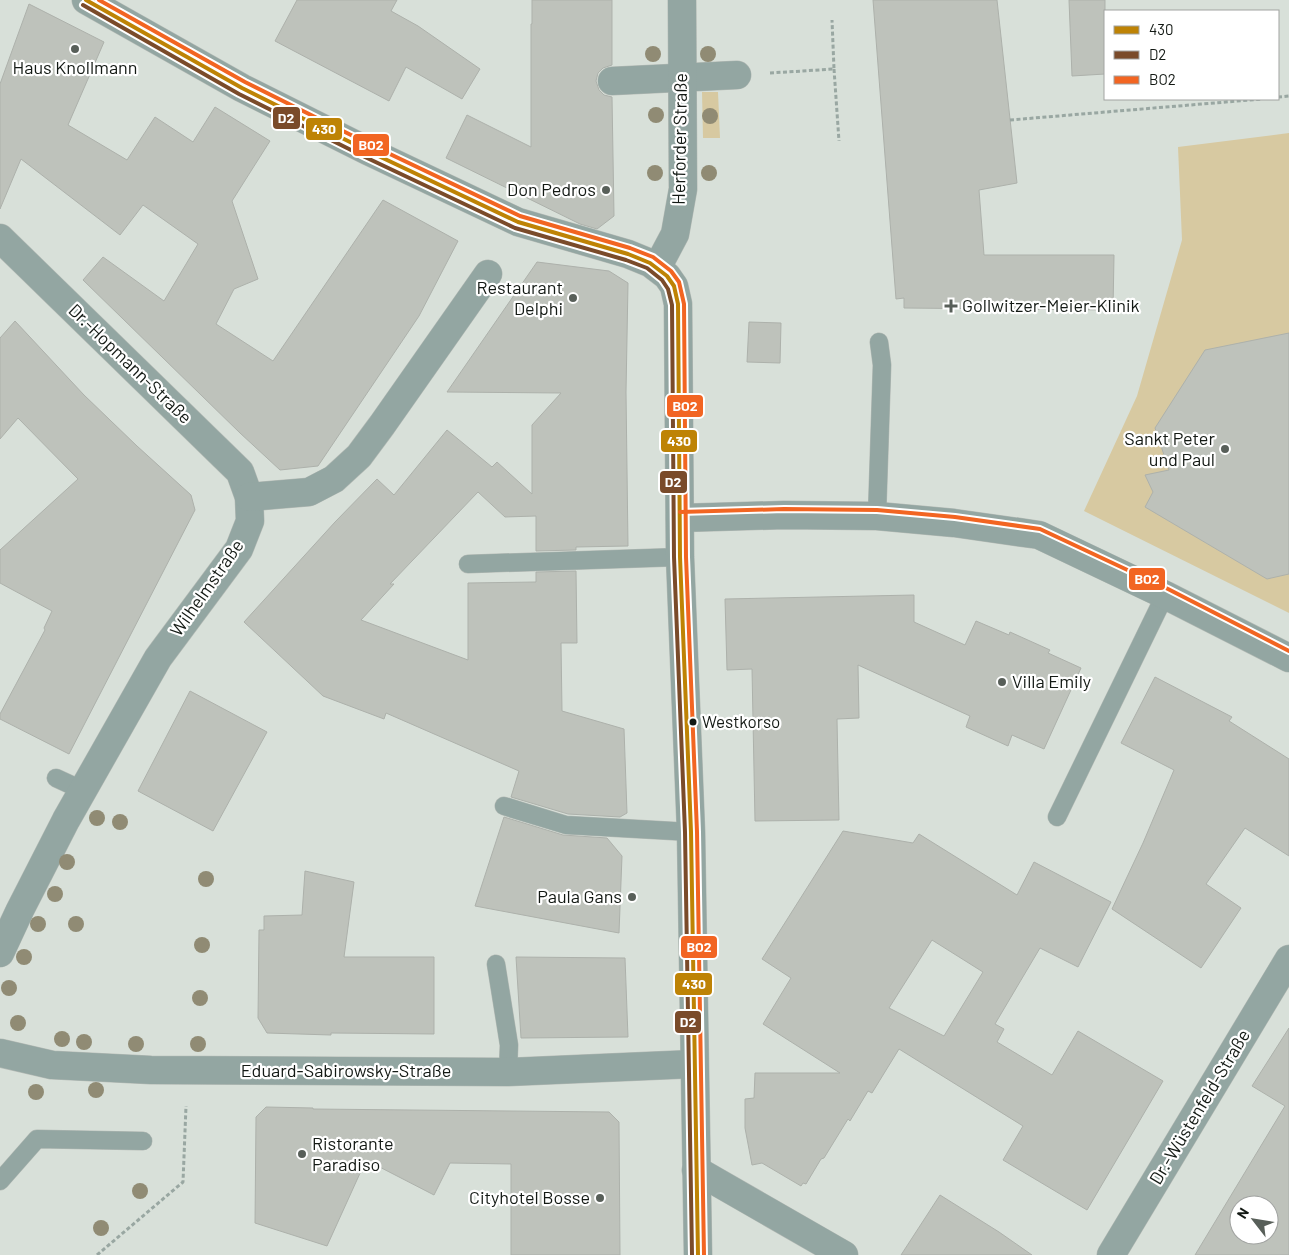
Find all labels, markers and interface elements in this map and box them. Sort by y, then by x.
legend [1104,10,1279,100]
text: 430 [1149,20,1173,38]
marker: Haus Knollmann [69,43,81,55]
text: D2 [1149,45,1166,63]
place label: Haus Knollmann [12,56,138,78]
text: BO2 [1149,70,1176,88]
street label: Herforder Straße [667,73,691,205]
line badge: D2 [272,106,301,130]
text: D2 [278,109,294,126]
line badge: 430 [305,117,343,141]
text: 430 [312,120,336,137]
line badge: BO2 [352,133,390,157]
text: BO2 [358,136,384,153]
place label: Don Pedros [507,178,596,200]
marker: Don Pedros [600,184,612,196]
place label: Restaurant Delphi [477,276,563,319]
marker: Restaurant Delphi [567,292,579,304]
place label: Gollwitzer-Meier-Klinik [962,294,1140,316]
street label: Dr.-Hopmann-Straße [64,299,197,428]
marker: Gollwitzer-Meier-Klinik [944,299,958,313]
line badge: BO2 [666,394,704,418]
text: BO2 [672,397,698,414]
place label: Sankt Peter und Paul [1124,427,1215,470]
line badge: 430 [660,429,698,453]
text: 430 [667,432,691,449]
marker: Sankt Peter und Paul [1219,443,1231,455]
line badge: D2 [659,470,688,494]
text: D2 [665,473,681,490]
street label: Wilhelmstraße [165,535,248,640]
line badge: BO2 [1128,567,1166,591]
text: BO2 [1134,570,1160,587]
place label: Villa Emily [1012,670,1091,692]
marker: Villa Emily [996,676,1008,688]
place label: Westkorso [702,711,780,731]
marker: Westkorso [688,717,698,727]
place label: Paula Gans [537,885,622,907]
marker: Paula Gans [626,891,638,903]
line badge: BO2 [680,935,718,959]
text: BO2 [686,938,712,955]
line badge: 430 [674,972,713,996]
text: 430 [682,975,706,992]
line badge: D2 [674,1010,702,1034]
text: D2 [680,1013,696,1030]
street label: Dr.-Wüstenfeld-Straße [1144,1025,1254,1188]
street label: Eduard-Sabirowsky-Straße [241,1059,451,1081]
place label: Ristorante Paradiso [312,1132,394,1175]
marker: Ristorante Paradiso [296,1148,308,1160]
place label: Cityhotel Bosse [469,1186,590,1208]
marker: Cityhotel Bosse [594,1192,606,1204]
north arrow [1229,1195,1279,1245]
text: N [1233,1205,1252,1221]

